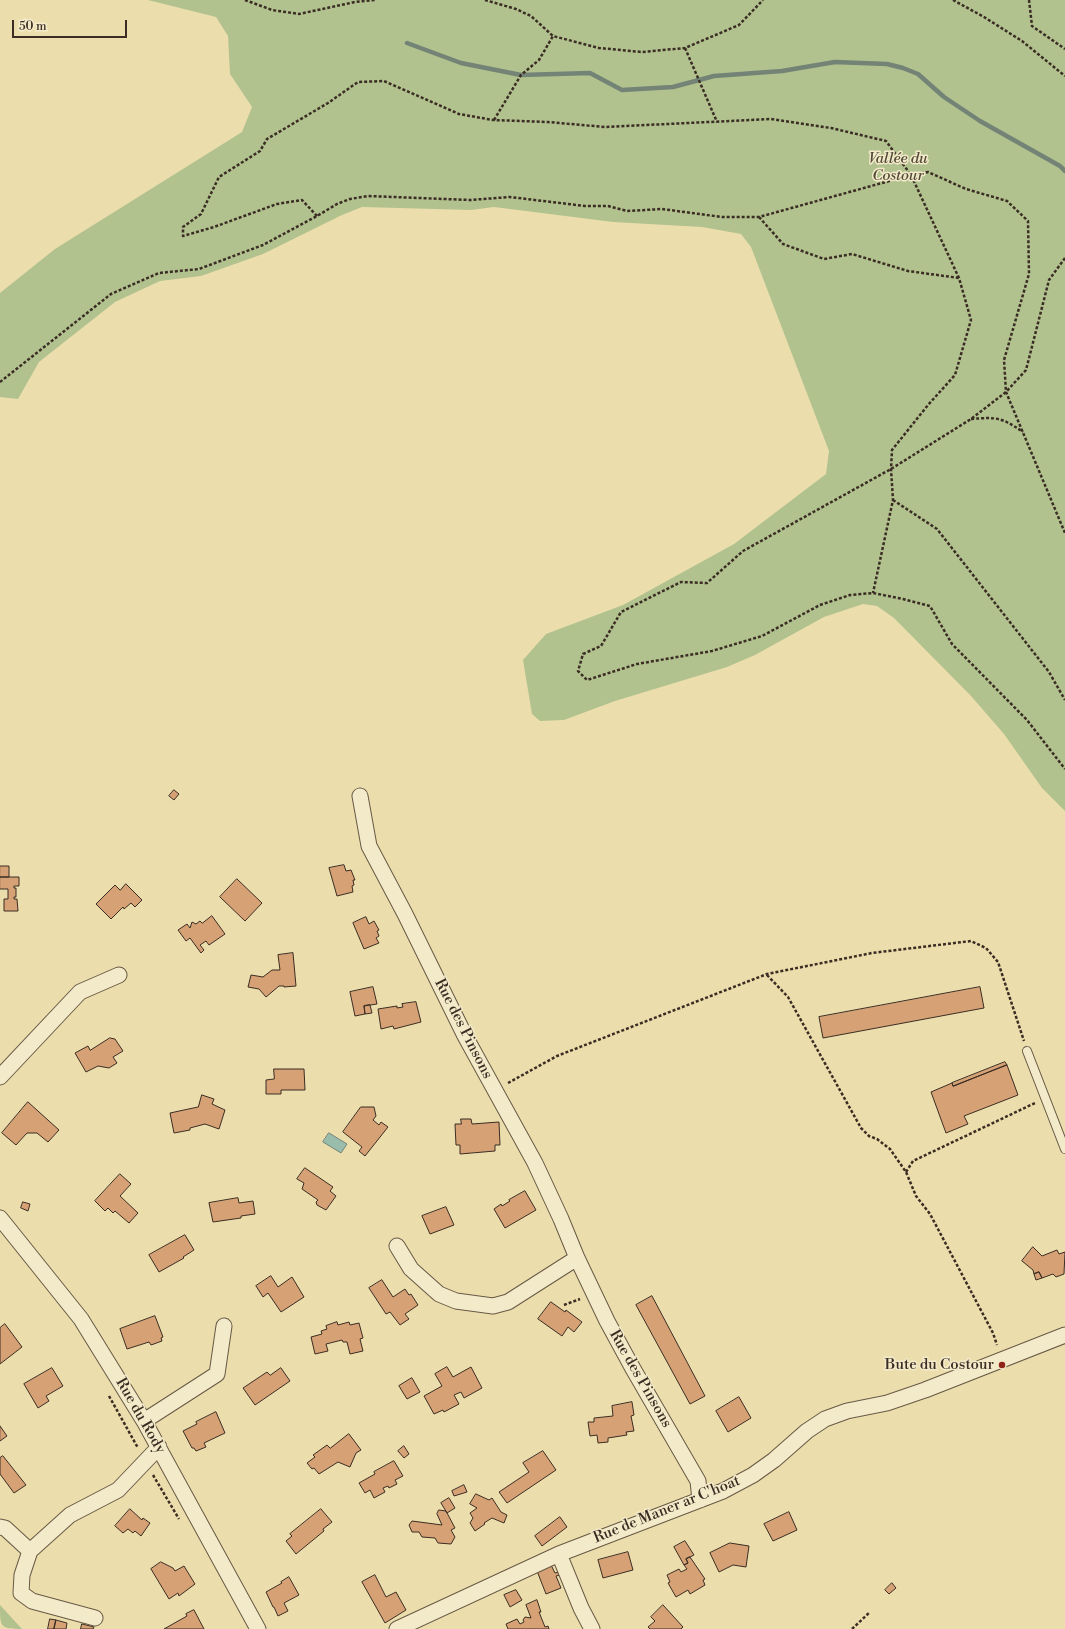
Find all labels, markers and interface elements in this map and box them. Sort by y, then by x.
scale bar [14,12,129,38]
text: 50 m [19,19,47,34]
park label: Vallée du Costour [868,150,928,185]
street label: Rue des Pinsons [430,976,496,1082]
street label: Rue des Pinsons [605,1327,675,1431]
place label: Bute du Costour [885,1356,994,1374]
marker: Bute du Costour [997,1360,1007,1370]
street label: Rue du Rody [111,1375,169,1457]
street label: Rue de Maner ar C'hoat [591,1472,743,1548]

